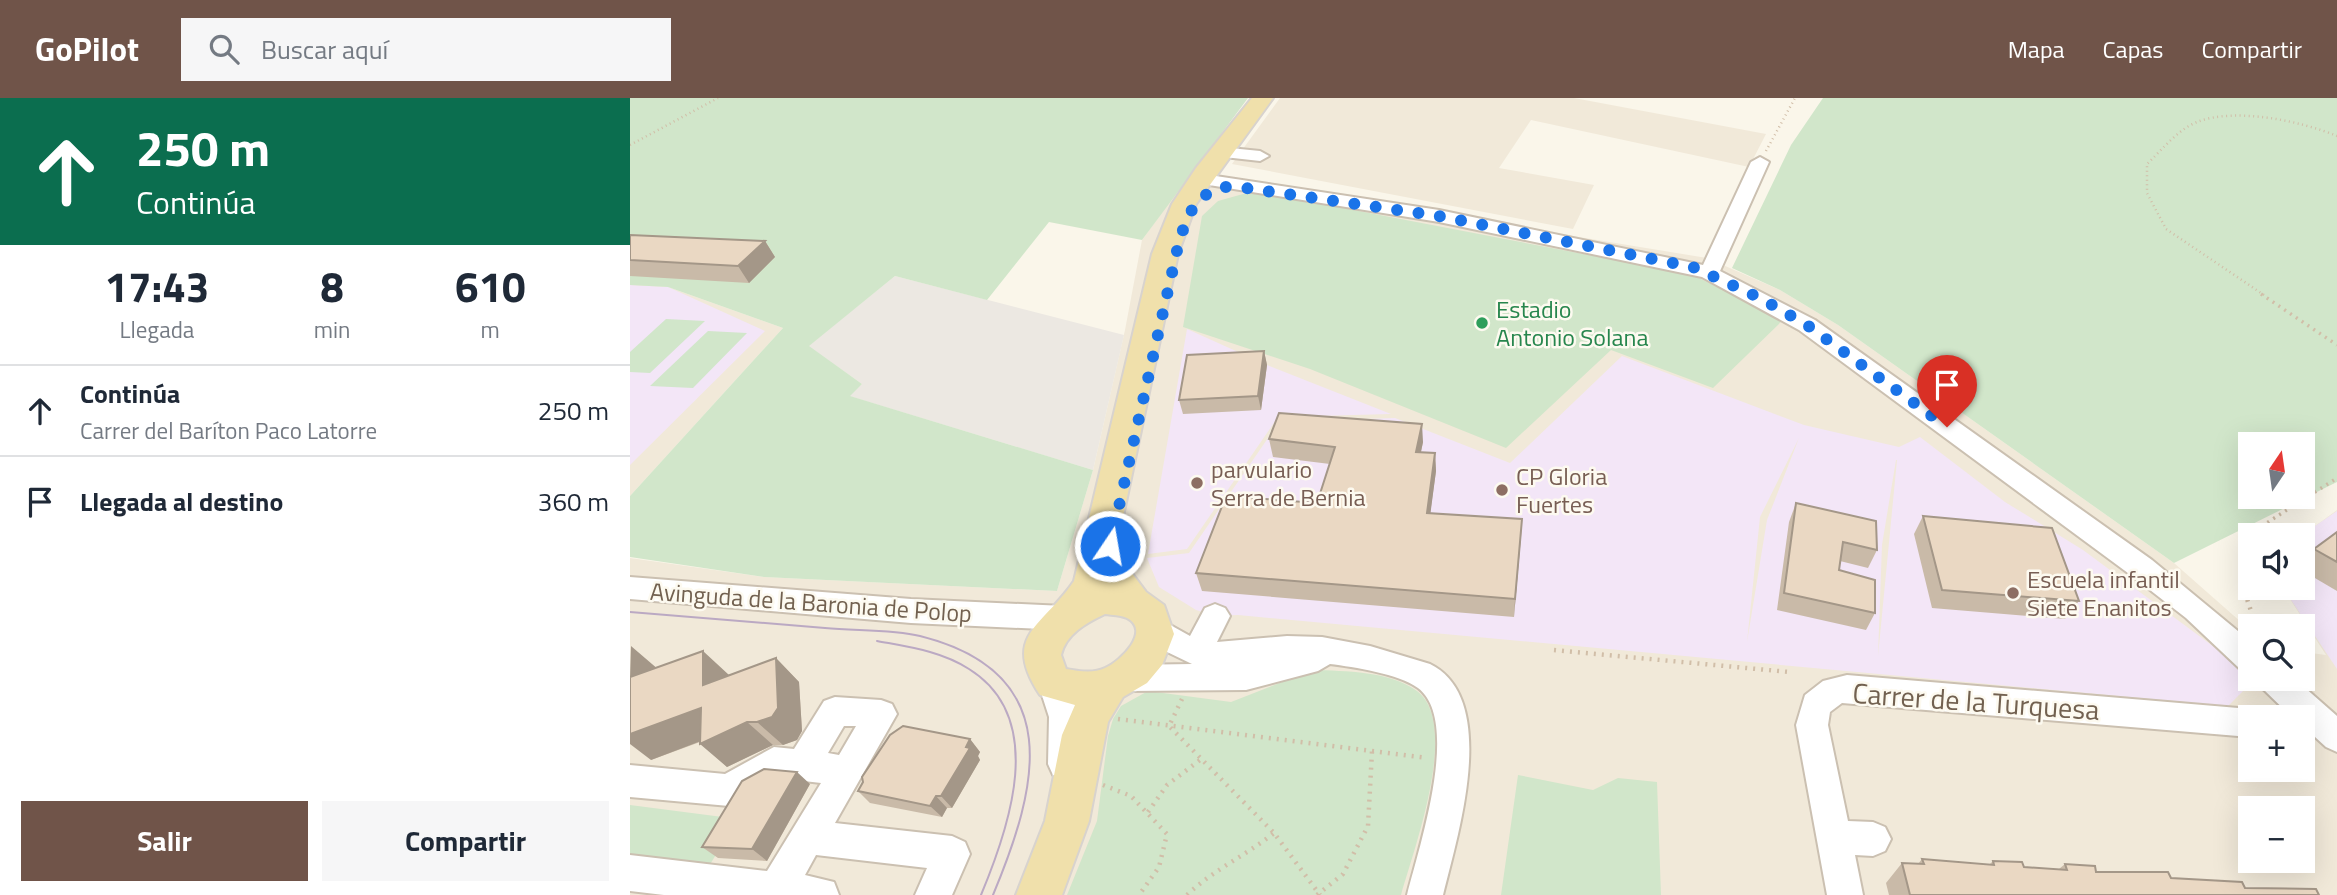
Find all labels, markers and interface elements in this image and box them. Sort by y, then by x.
search box [181,18,671,81]
text: GoPilot [35,24,139,74]
icon: search [205,30,243,68]
text: Buscar aquí [261,30,388,69]
text: Mapa [2008,31,2065,67]
text: Capas [2103,31,2163,67]
text: Compartir [2201,31,2302,67]
text: 250 m [136,110,270,185]
icon: ahead [21,126,112,217]
text: Continúa [136,178,256,226]
text: 17:43 [104,254,209,318]
text: 8 [320,254,344,318]
text: 610 [455,254,525,318]
place label: Estadio Antonio Solana [1496,291,1648,355]
text: Llegada [119,312,194,347]
text: min [314,312,350,347]
text: m [481,312,500,347]
marker: Estadio Antonio Solana [1474,315,1490,331]
pin [1917,355,1977,427]
icon: arrive [1928,366,1966,404]
text: Continúa [80,374,180,413]
text: 250 m [538,391,609,430]
icon: ahead [21,392,59,430]
text: Carrer del Baríton Paco Latorre [80,413,377,448]
north arrow [2238,432,2315,509]
map controls [2238,432,2315,873]
place label: parvulario Serra de Bernia [1211,451,1366,515]
place label: CP Gloria Fuertes [1516,458,1607,522]
marker: parvulario Serra de Bernia [1189,475,1205,491]
text: Llegada al destino [80,482,283,521]
text: 360 m [538,482,609,521]
marker: CP Gloria Fuertes [1494,482,1510,498]
icon: arrive [21,483,59,521]
position arrow [1073,509,1147,583]
button: sound [2238,523,2315,600]
place label: Escuela infantil Siete Enanitos [2027,561,2180,625]
street label: Avinguda de la Baronia de Polop [649,573,973,631]
marker: Escuela infantil Siete Enanitos [2005,585,2021,601]
button: search [2238,614,2315,691]
street label: Carrer de la Turquesa [1851,671,2101,731]
button: + [2238,705,2315,782]
button: − [2238,796,2315,873]
button: Salir [21,801,308,881]
button: Compartir [322,801,609,881]

